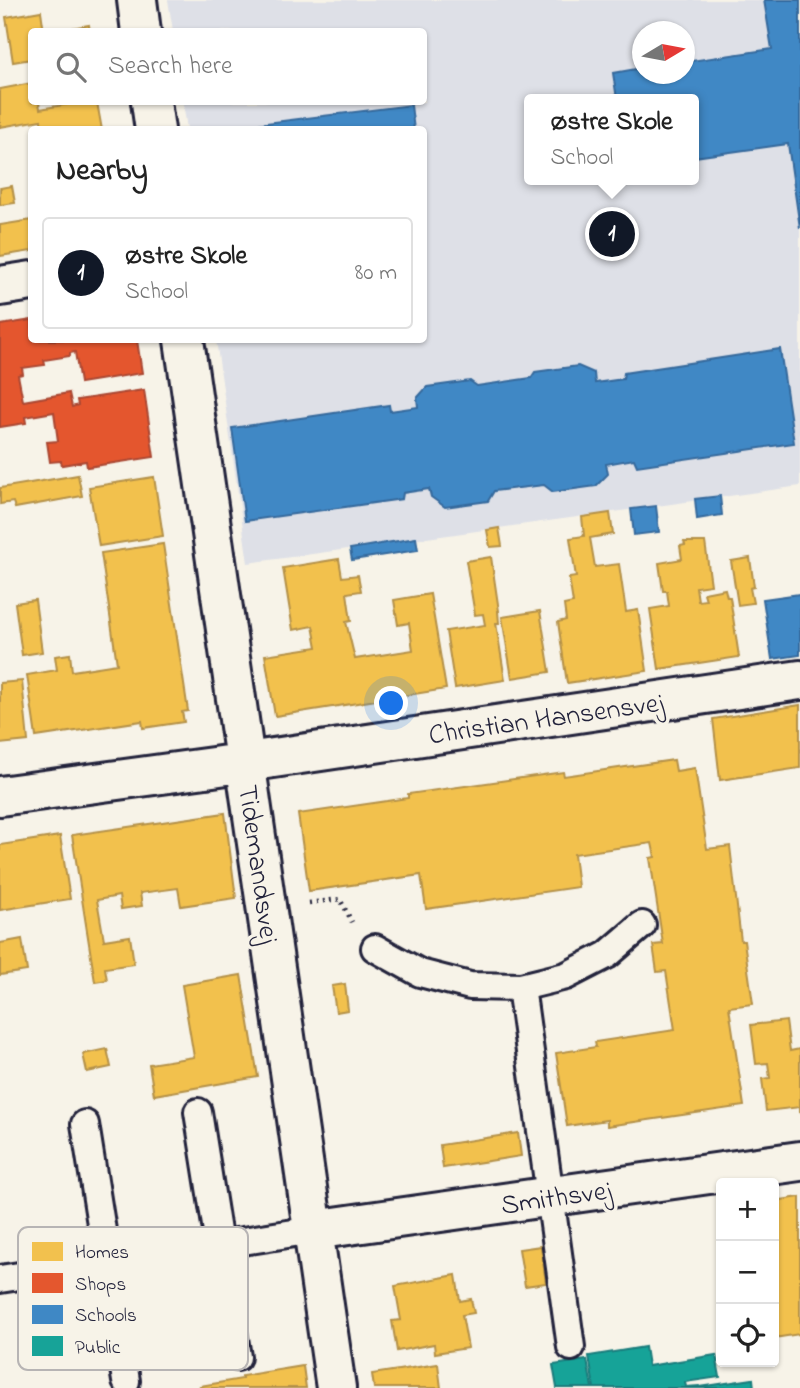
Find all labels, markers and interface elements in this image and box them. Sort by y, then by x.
north arrow [632,21,695,84]
search box [28,28,427,105]
icon: search [52,48,90,86]
text: Search here [108,48,233,86]
popup [524,94,699,185]
text: Østre Skole [550,104,673,142]
text: School [550,142,613,175]
text: Nearby [56,150,148,194]
pin: 1 [589,208,635,260]
text: Østre Skole [125,238,247,276]
text: 1 [77,257,85,290]
text: 80 m [355,257,397,290]
text: School [125,276,188,309]
street label: Christian Hansensvej [426,683,668,757]
your location [374,686,408,720]
street label: Tidemandsvej [225,783,288,948]
street label: Smithsvej [498,1171,616,1228]
map controls [716,1178,779,1367]
button: + [716,1178,779,1241]
legend [18,1227,248,1370]
text: Homes [75,1240,129,1267]
button: − [716,1241,779,1304]
text: Shops [75,1272,126,1299]
text: Schools [75,1303,137,1330]
button: locate [716,1304,779,1367]
text: Public [75,1335,121,1362]

